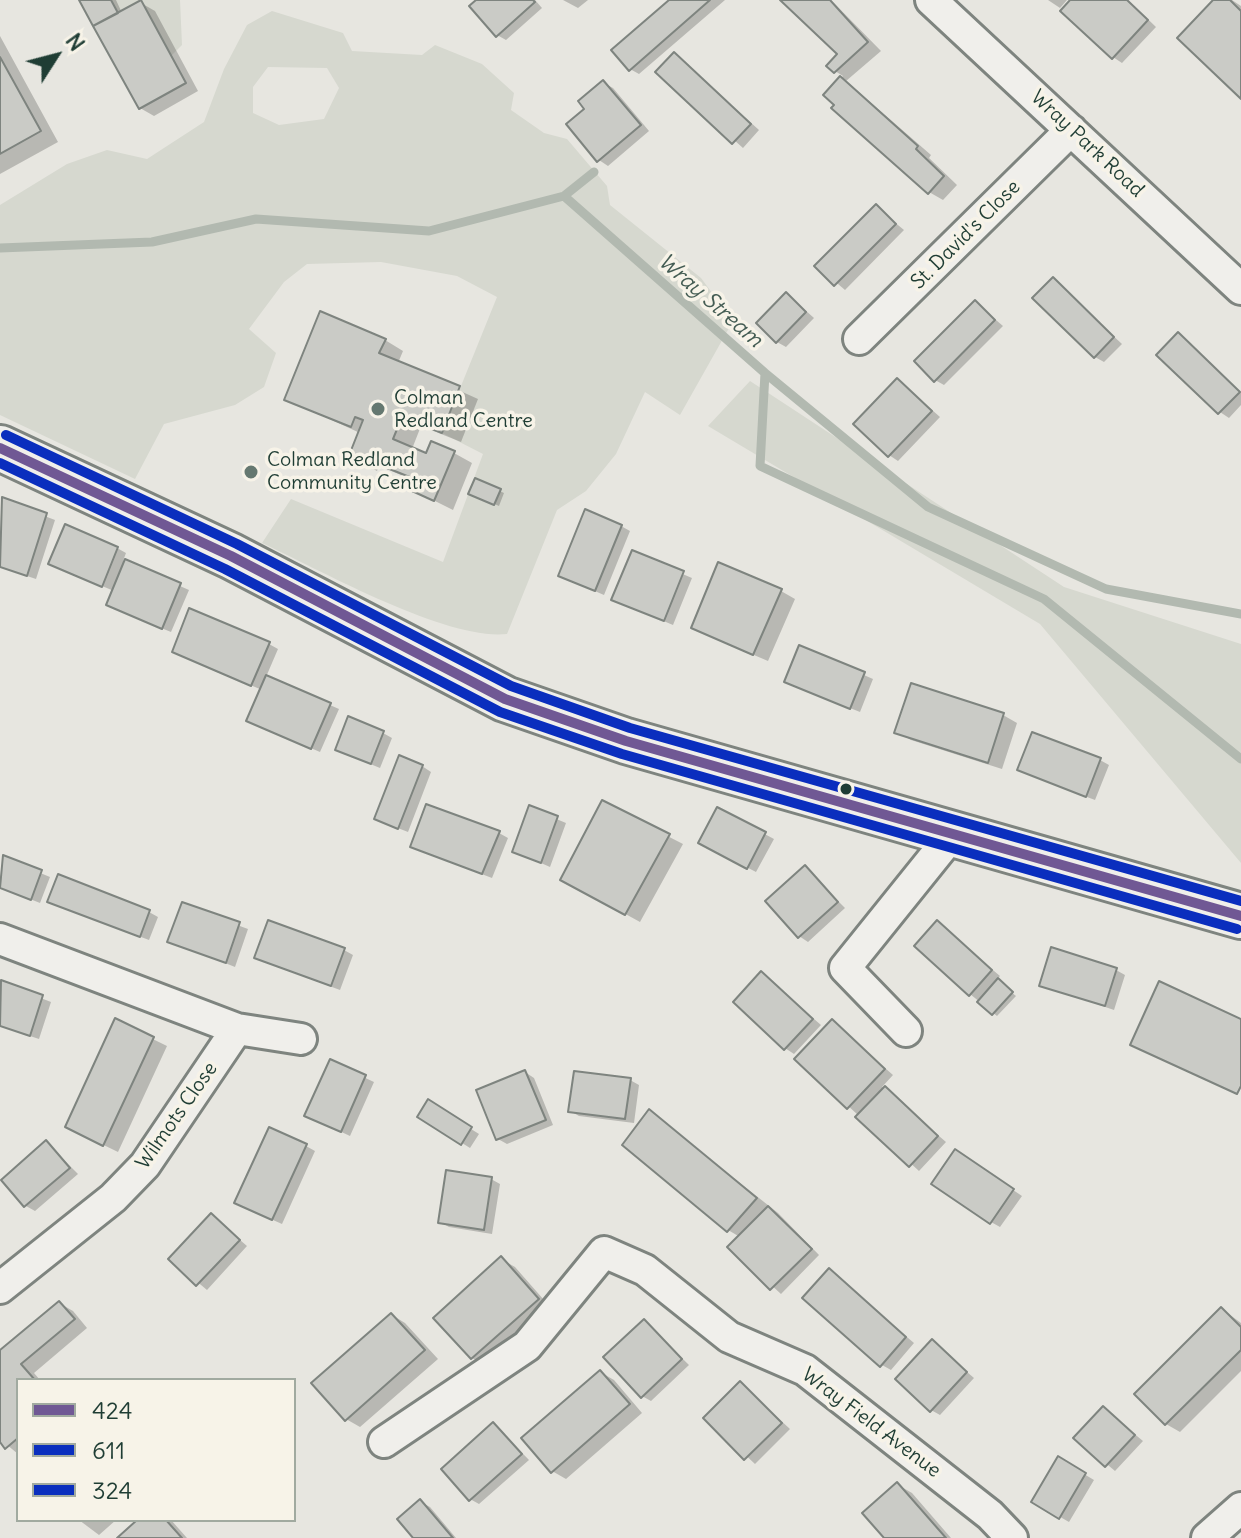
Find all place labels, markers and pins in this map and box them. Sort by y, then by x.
place label: Colman Redland Centre [394,386,533,433]
marker: Colman Redland Centre [369,400,387,418]
place label: Colman Redland Community Centre [267,448,437,495]
marker: Colman Redland Community Centre [242,463,260,481]
unlabelled marker [838,781,854,797]

